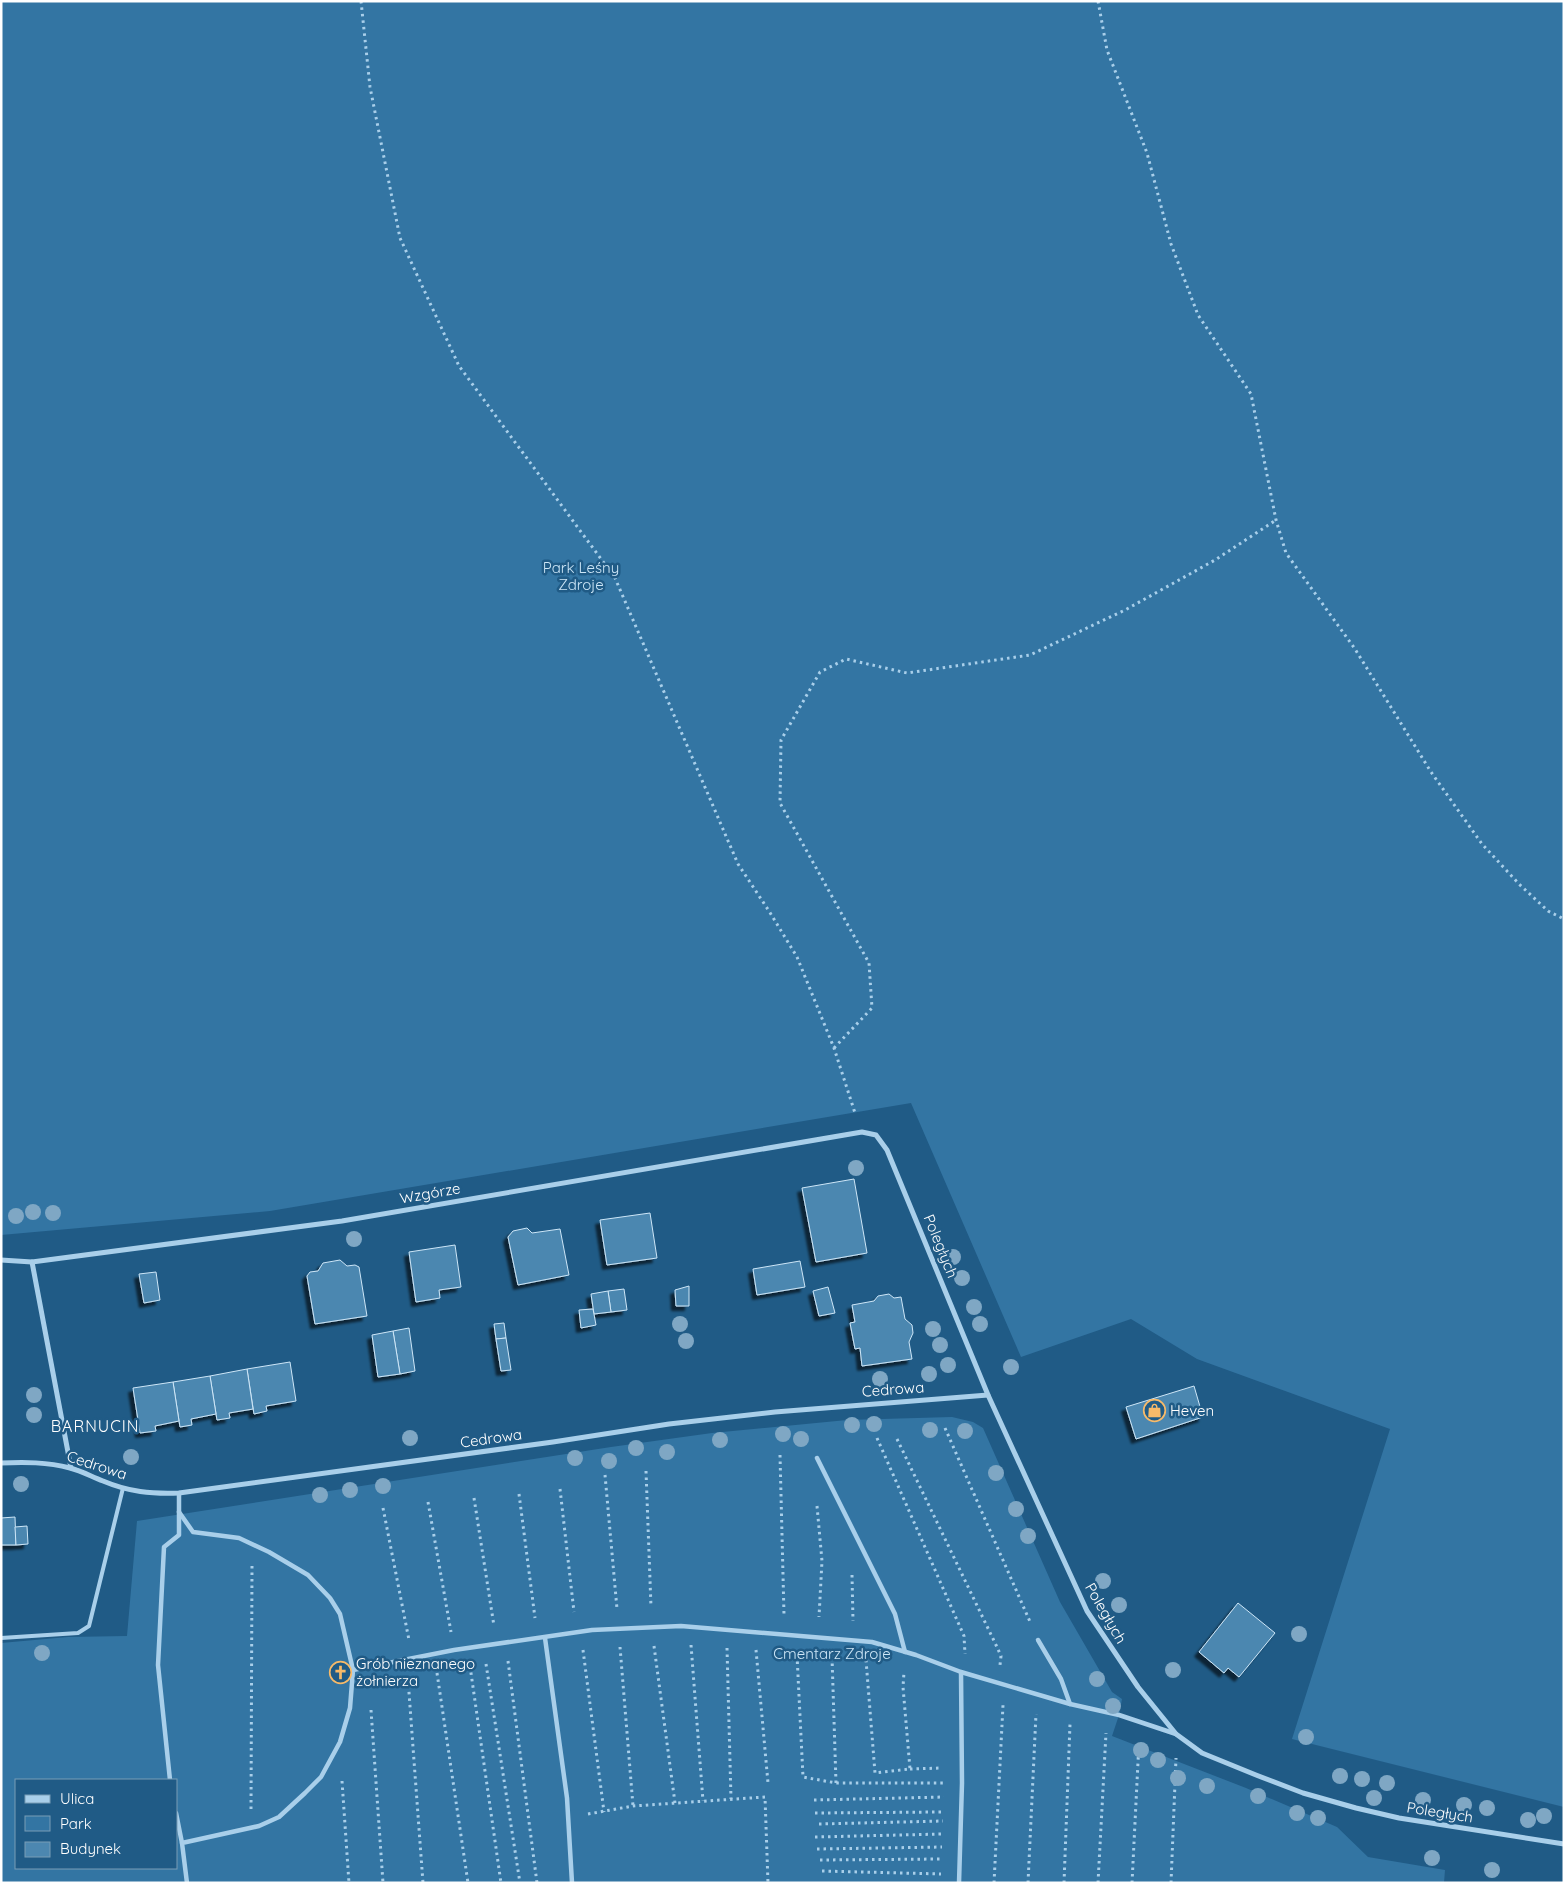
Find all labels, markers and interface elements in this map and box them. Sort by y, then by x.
park label: Park Leśny Zdroje [543,558,619,594]
street label: Wzgórze [398,1178,462,1208]
street label: Poległych [920,1211,962,1281]
street label: Cedrowa [861,1377,925,1401]
shop icon: Heven [1142,1398,1166,1422]
place label: Heven [1170,1401,1214,1420]
district label: BARNUCIN [51,1416,139,1436]
street label: Cedrowa [459,1424,523,1452]
street label: Cedrowa [64,1446,130,1484]
street label: Poległych [1081,1579,1131,1647]
park label: Cmentarz Zdroje [773,1644,891,1663]
place label: Grób nieznanego żołnierza [356,1654,475,1690]
church icon: Grób nieznanego żołnierza [328,1660,352,1684]
legend [15,1779,178,1869]
text: Ulica [60,1789,94,1808]
street label: Poległych [1405,1797,1475,1827]
text: Park [60,1814,92,1833]
text: Budynek [60,1839,121,1858]

